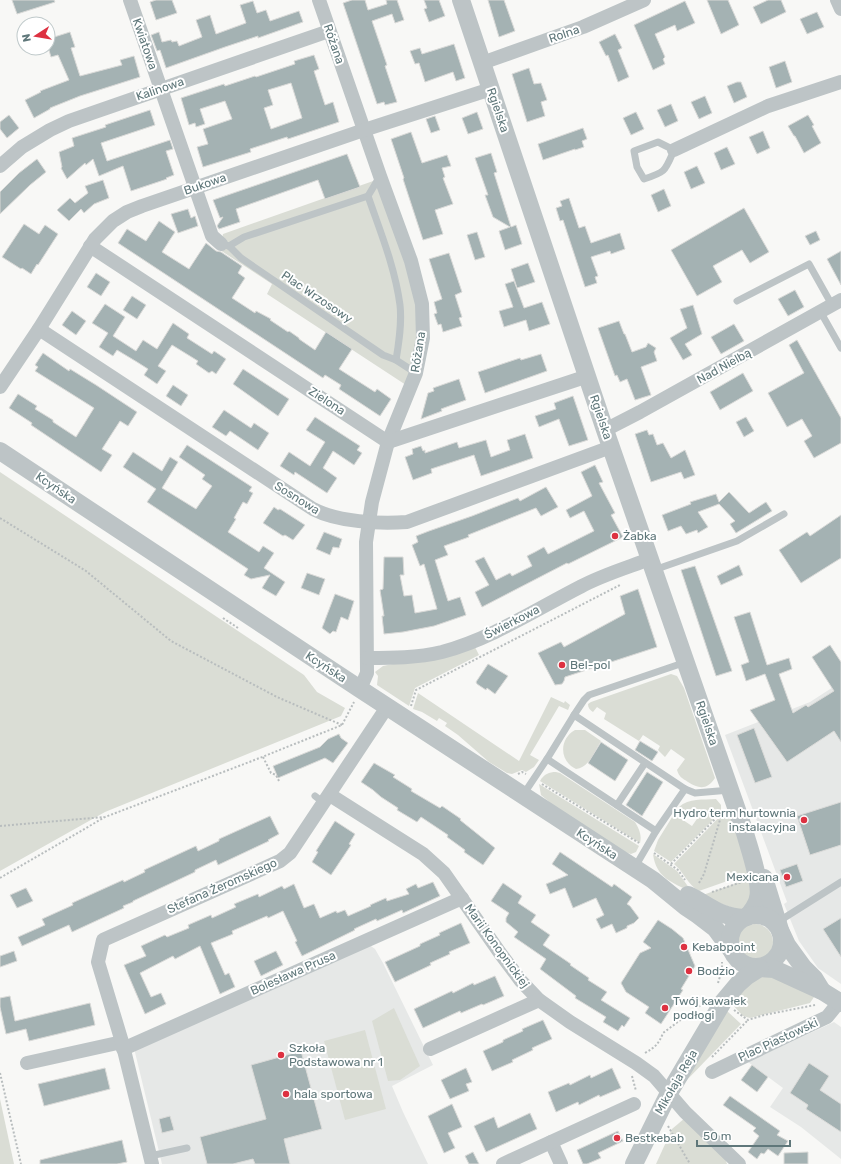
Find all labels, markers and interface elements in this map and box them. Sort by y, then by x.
north arrow [16,16,56,56]
street label: Kwiatowa [130,17,160,71]
street label: Różana [321,22,347,66]
street label: Rolna [547,22,581,46]
text: N [20,33,34,43]
street label: Kalinowa [134,74,186,104]
street label: Rgielska [484,86,512,134]
street label: Bukowa [182,170,228,198]
street label: Plac Wrzosowy [279,268,355,326]
street label: Różana [408,331,428,373]
street label: Nad Nielbą [694,345,754,387]
street label: Zielona [306,384,348,418]
street label: Rgielska [587,393,615,441]
street label: Kcyńska [33,469,79,507]
street label: Sosnowa [272,479,322,517]
place label: Żabka [623,529,657,543]
marker: Żabka [610,531,620,541]
street label: Świerkowa [482,602,542,642]
street label: Kcyńska [303,649,349,685]
place label: Bel-pol [570,658,611,672]
marker: Bel-pol [557,660,567,670]
street label: Rgielska [693,699,721,747]
place label: Hydro term hurtownia instalacyjna [673,806,796,834]
marker: Hydro term hurtownia instalacyjna [799,815,809,825]
street label: Kcyńska [574,826,620,862]
street label: Stefana Żeromskiego [165,855,279,917]
place label: Mexicana [726,870,779,884]
marker: Mexicana [782,872,792,882]
street label: Marii Konopnickiej [462,901,532,991]
place label: Kebabpoint [692,940,756,954]
marker: Kebabpoint [679,942,689,952]
street label: Bolesława Prusa [248,948,338,998]
place label: Bodzio [697,964,735,978]
marker: Bodzio [684,966,694,976]
place label: Twój kawałek podłogi [673,994,747,1022]
marker: Twój kawałek podłogi [660,1003,670,1013]
street label: Plac Piastowski [736,1015,820,1065]
place label: Szkoła Podstawowa nr 1 [289,1041,383,1069]
street label: Mikołaja Reja [652,1047,700,1117]
marker: Szkoła Podstawowa nr 1 [276,1050,286,1060]
place label: hala sportowa [294,1087,373,1101]
marker: hala sportowa [281,1089,291,1099]
scale bar [697,1122,790,1148]
text: 50 m [703,1129,731,1143]
place label: Bestkebab [625,1131,684,1145]
marker: Bestkebab [612,1133,622,1143]

